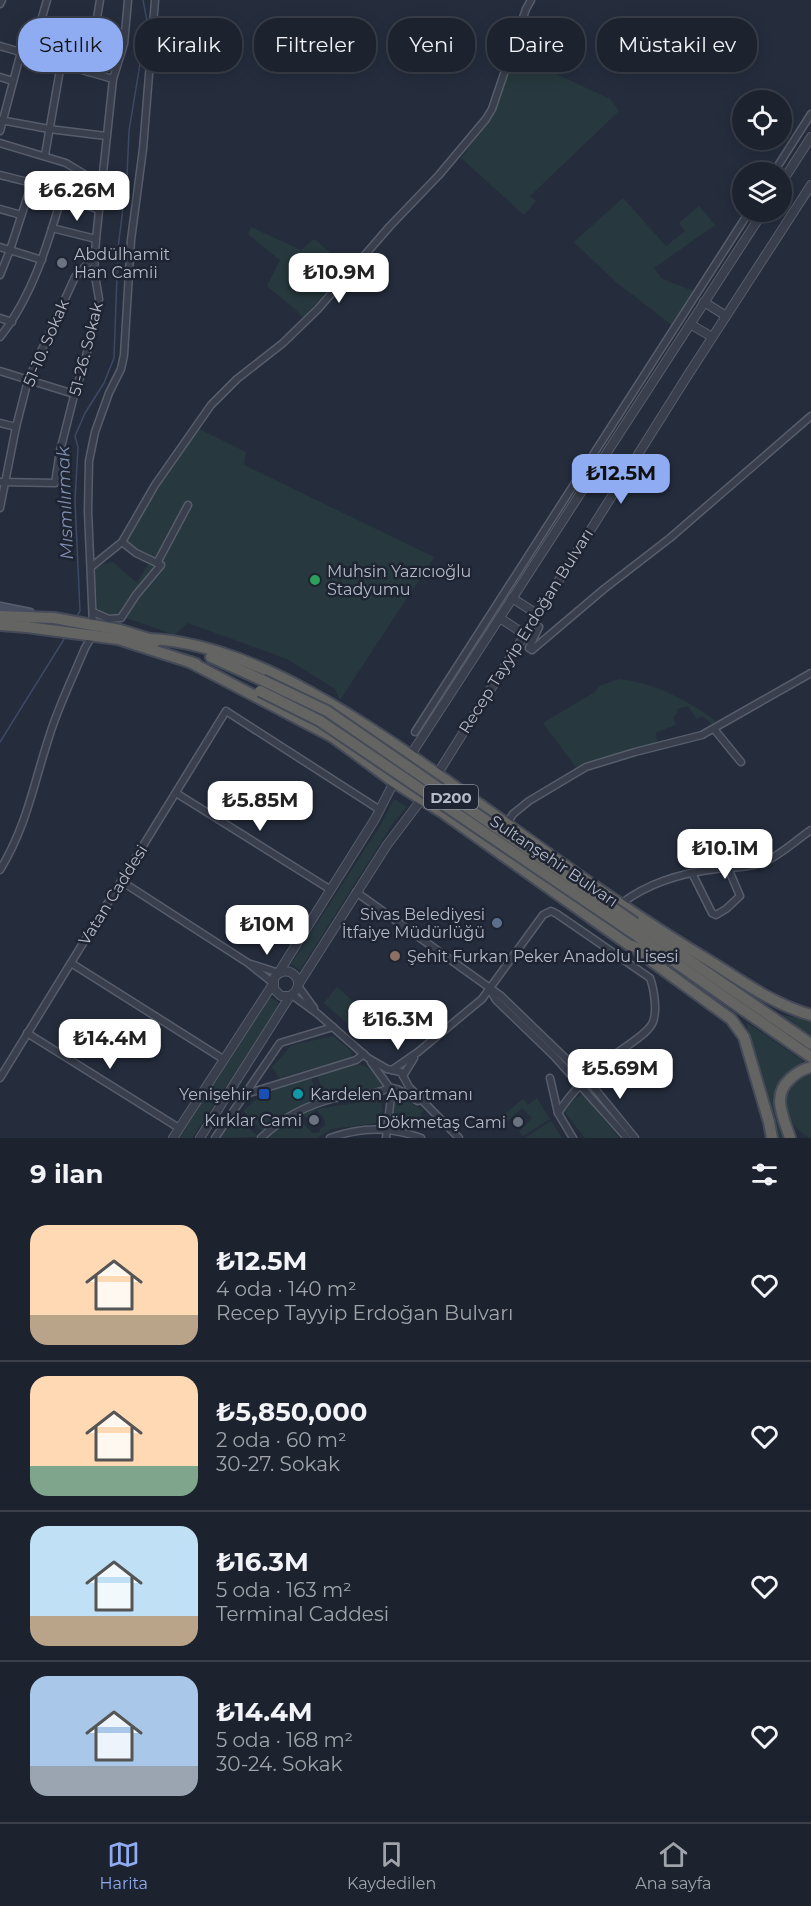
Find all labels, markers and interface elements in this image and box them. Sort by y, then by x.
chip: Satılık [18,18,123,72]
chip: Kiralık [135,18,242,72]
chip: Filtreler [254,18,376,72]
chip: Yeni [388,18,475,72]
chip: Daire [487,18,585,72]
chip: Müstakil ev [597,18,757,72]
map controls [732,90,792,222]
button: locate [732,90,792,150]
button: layers [732,162,792,222]
pin: ₺6.26M [28,171,126,222]
text: ₺6.26M [38,178,116,202]
place label: Abdülhamit Han Camii [74,245,171,282]
pin: ₺10.9M [290,253,388,304]
marker: Abdülhamit Han Camii [55,256,69,270]
text: ₺10.9M [303,260,375,284]
street label: 51-10. Sokak [19,296,73,389]
street label: 51-26. Sokak [65,300,107,398]
water label: Mısmılırmak [52,445,78,560]
pin: ₺12.5M [572,454,670,505]
text: ₺12.5M [586,461,656,485]
street label: Recep Tayyip Erdoğan Bulvarı [455,525,597,737]
place label: Muhsin Yazıcıoğlu Stadyumu [327,562,471,599]
marker: Muhsin Yazıcıoğlu Stadyumu [308,573,322,587]
pin: ₺5.85M [211,781,309,832]
road number: D200 [424,785,478,809]
text: ₺5.85M [222,788,298,812]
street label: Sultanşehir Bulvarı [487,811,621,911]
pin: ₺10.1M [676,829,774,880]
text: ₺10.1M [691,836,759,860]
street label: Vatan Caddesi [75,841,151,949]
pin: ₺10M [231,905,303,956]
place label: Sivas Belediyesi İtfaiye Müdürlüğü [342,905,485,942]
text: ₺10M [240,912,294,936]
marker: Sivas Belediyesi İtfaiye Müdürlüğü [490,916,504,930]
place label: Şehit Furkan Peker Anadolu Lisesi [407,947,679,966]
marker: Şehit Furkan Peker Anadolu Lisesi [388,949,402,963]
pin: ₺16.3M [349,1000,447,1051]
text: ₺16.3M [362,1007,434,1031]
pin: ₺14.4M [61,1019,159,1070]
text: ₺14.4M [73,1026,147,1050]
pin: ₺5.69M [571,1049,669,1100]
text: ₺5.69M [582,1056,658,1080]
place label: Yenişehir [179,1085,252,1104]
place label: Kardelen Apartmanı [310,1085,473,1104]
marker: Yenişehir [257,1087,271,1101]
marker: Kardelen Apartmanı [291,1087,305,1101]
place label: Kırklar Cami [204,1111,302,1130]
marker: Kırklar Cami [307,1113,321,1127]
place label: Dökmetaş Cami [377,1113,506,1132]
marker: Dökmetaş Cami [511,1115,525,1129]
text: 9 ilan [30,1158,104,1190]
icon: filters [748,1158,781,1191]
text: ₺12.5M [216,1245,307,1277]
icon: home [78,1249,150,1321]
icon: heart [748,1269,781,1302]
text: 4 oda · 140 m² [216,1277,357,1301]
text: Recep Tayyip Erdoğan Bulvarı [216,1301,513,1325]
text: ₺5,850,000 [216,1396,367,1428]
icon: home [78,1400,150,1472]
icon: heart [748,1420,781,1453]
text: 2 oda · 60 m² [216,1428,347,1452]
text: 30-27. Sokak [216,1452,340,1476]
text: ₺16.3M [216,1546,309,1578]
icon: home [78,1550,150,1622]
icon: heart [748,1570,781,1603]
text: 5 oda · 163 m² [216,1578,352,1602]
text: Terminal Caddesi [216,1602,389,1626]
text: ₺14.4M [216,1696,313,1728]
icon: home [78,1700,150,1772]
icon: heart [748,1720,781,1753]
text: 5 oda · 168 m² [216,1728,353,1752]
text: 30-24. Sokak [216,1752,342,1776]
tab: Harita [100,1838,148,1893]
tab: Kaydedilen [347,1838,436,1893]
tab: Ana sayfa [635,1838,711,1893]

